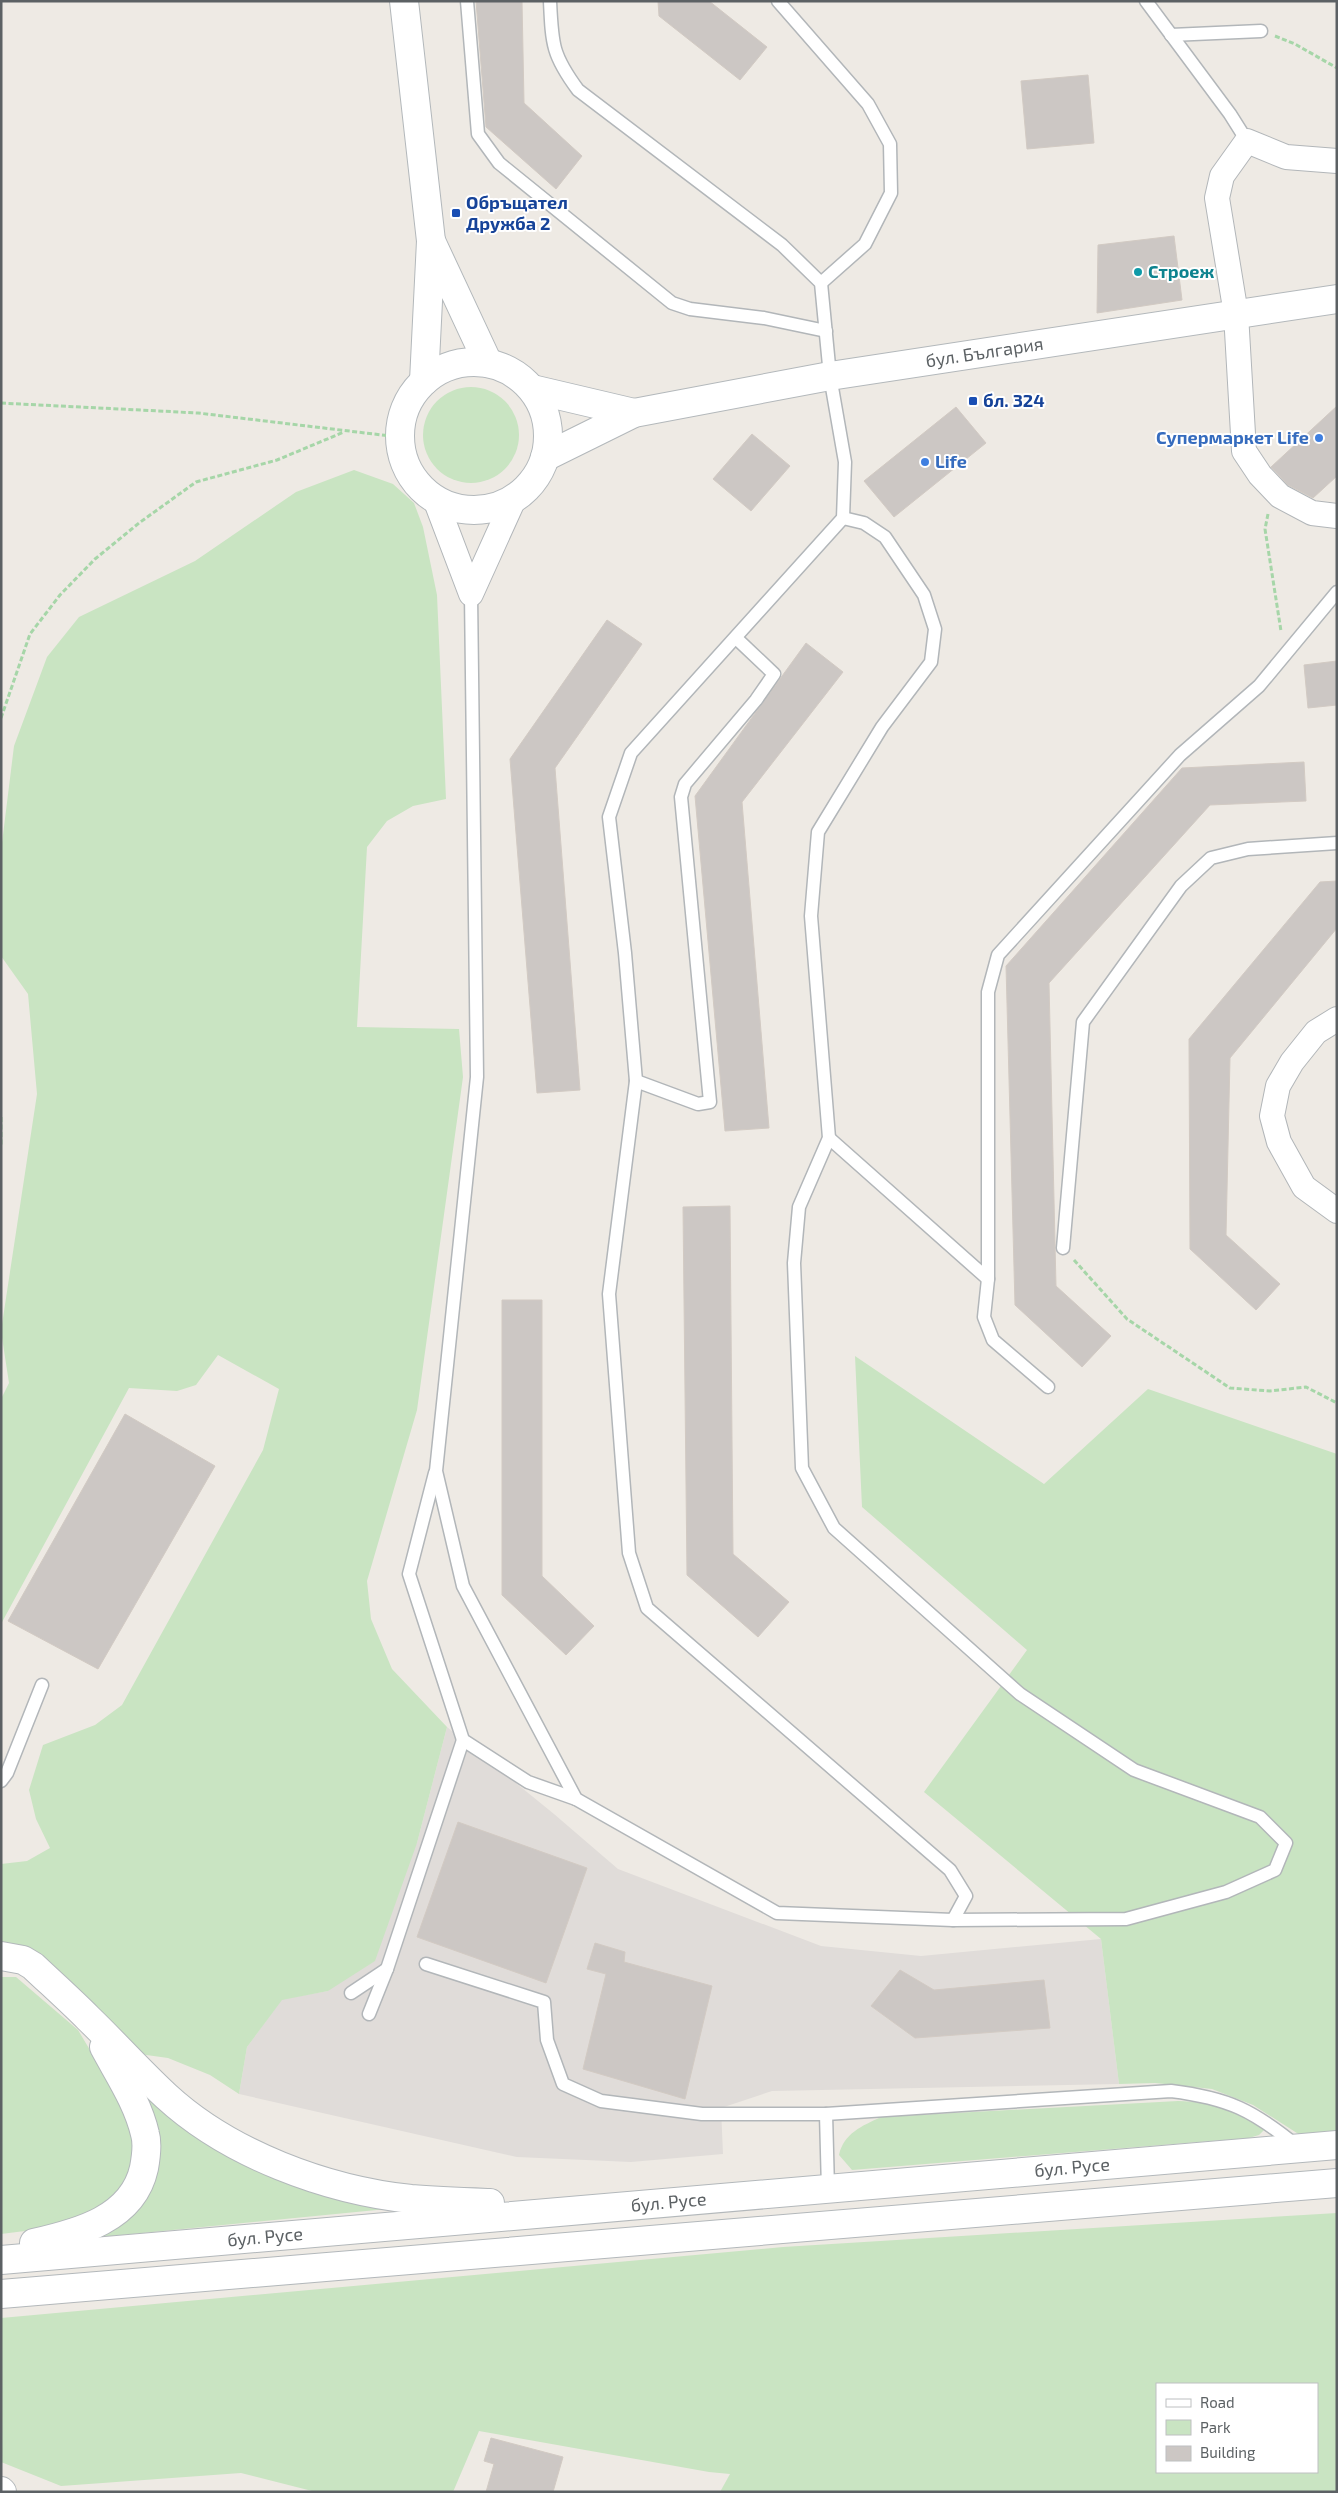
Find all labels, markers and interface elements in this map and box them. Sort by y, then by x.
place label: Обръщател Дружба 2 [466,191,568,234]
marker: Обръщател Дружба 2 [450,207,462,219]
place label: Строеж [1148,260,1214,282]
marker: Строеж [1132,266,1144,278]
street label: бул. България [924,332,1045,371]
place label: бл. 324 [983,389,1045,411]
marker: бл. 324 [967,395,979,407]
place label: Супермаркет Life [1156,426,1309,448]
marker: Супермаркет Life [1313,432,1325,444]
place label: Life [935,450,967,472]
marker: Life [919,456,931,468]
street label: бул. Русе [1033,2153,1111,2181]
street label: бул. Русе [630,2187,707,2216]
street label: бул. Русе [226,2222,304,2250]
legend [1156,2383,1318,2473]
text: Road [1200,2393,1235,2411]
text: Park [1200,2418,1231,2436]
text: Building [1200,2443,1256,2461]

